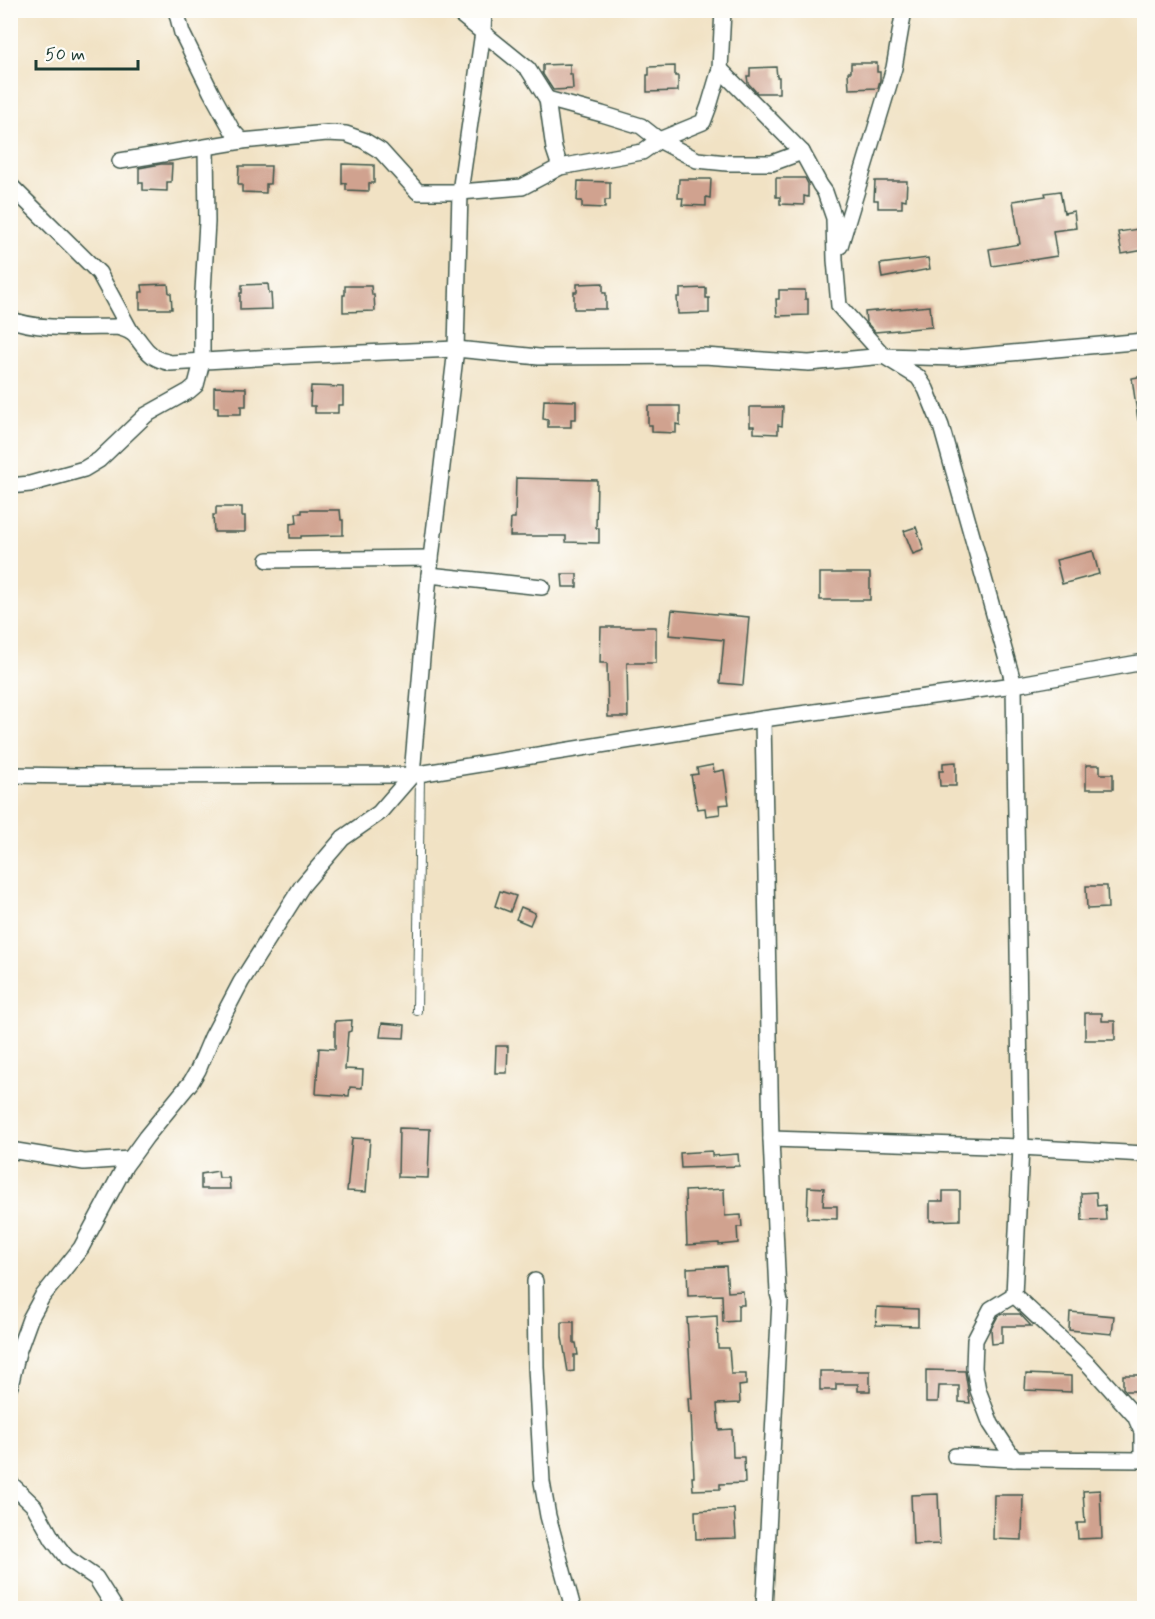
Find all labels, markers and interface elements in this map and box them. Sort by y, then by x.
scale bar [36,33,138,71]
text: 50 m [45,43,85,67]

